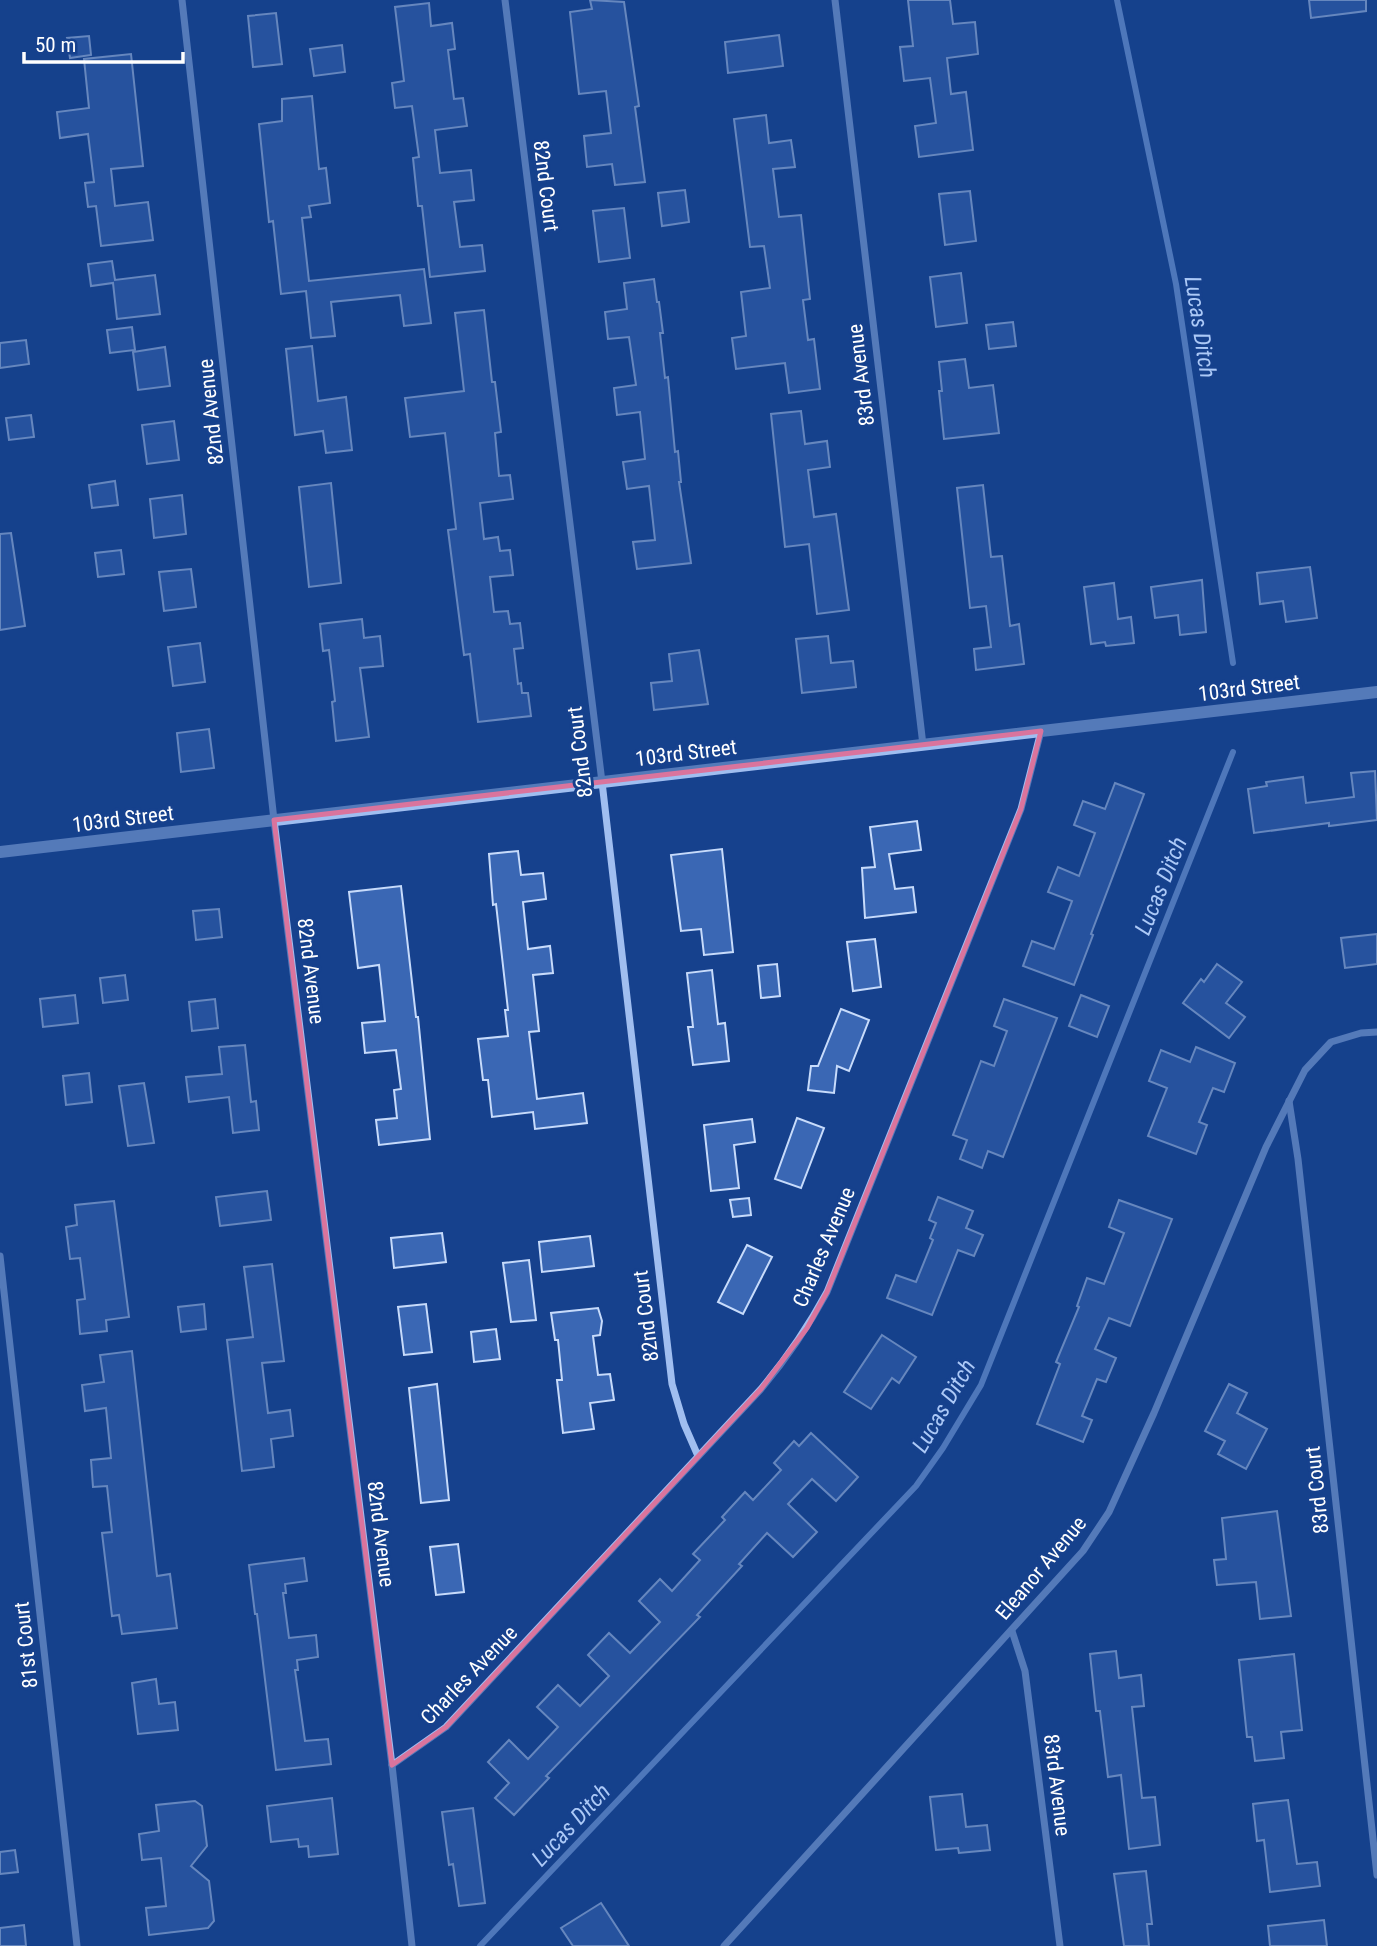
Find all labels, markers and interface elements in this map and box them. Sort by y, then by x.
scale bar [24,21,184,65]
text: 50 m [35,33,76,57]
street label: 82nd Court [528,139,564,233]
water label: Lucas Ditch [1179,274,1221,380]
street label: 83rd Avenue [843,322,879,427]
street label: 82nd Avenue [193,358,229,466]
street label: 103rd Street [1197,670,1301,706]
street label: 82nd Court [562,705,598,799]
street label: 103rd Street [634,735,738,771]
street label: 103rd Street [71,801,175,837]
water label: Lucas Ditch [1129,833,1193,939]
street label: 82nd Avenue [293,917,329,1026]
street label: Charles Avenue [788,1183,860,1311]
street label: 82nd Court [628,1269,664,1363]
water label: Lucas Ditch [907,1355,981,1457]
street label: 83rd Court [1300,1445,1334,1535]
street label: 82nd Avenue [363,1480,399,1589]
street label: Eleanor Avenue [991,1511,1091,1625]
street label: 81st Court [10,1600,42,1690]
street label: Charles Avenue [416,1621,522,1729]
street label: 83rd Avenue [1039,1733,1075,1838]
water label: Lucas Ditch [526,1778,616,1872]

